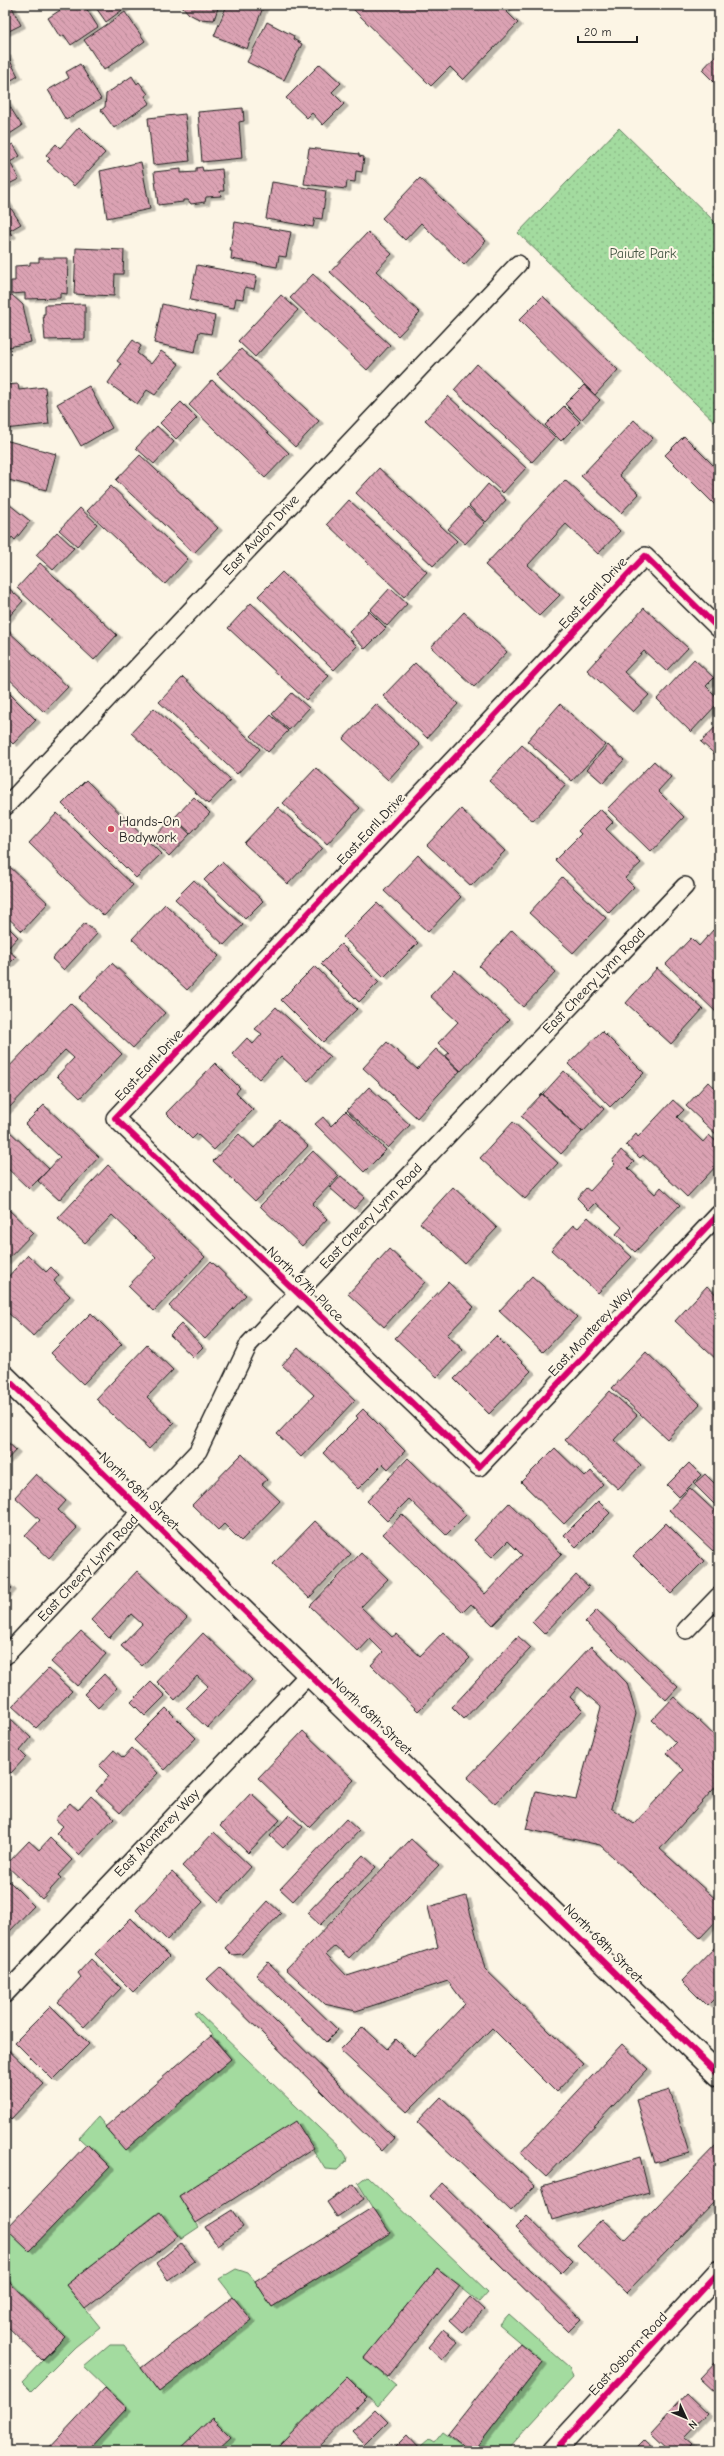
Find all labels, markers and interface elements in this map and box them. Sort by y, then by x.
scale bar [578,18,637,44]
text: 20 m [584,25,612,39]
park label: Paiute Park [610,245,677,262]
street label: East Avalon Drive [219,491,303,579]
street label: East Earll Drive [555,553,631,633]
street label: East Earll Drive [333,789,409,869]
place label: Hands-On Bodywork [119,813,180,846]
marker: Hands-On Bodywork [106,824,116,834]
street label: East Cheery Lynn Road [539,925,649,1037]
street label: East Earll Drive [111,1025,187,1105]
street label: East Cheery Lynn Road [316,1160,426,1272]
street label: North 67th Place [263,1243,347,1325]
street label: East Monterey Way [544,1283,636,1380]
street label: North 68th Street [96,1449,183,1534]
street label: East Cheery Lynn Road [34,1511,142,1625]
street label: North 68th Street [329,1674,416,1759]
street label: East Monterey Way [111,1785,204,1880]
street label: North 68th Street [560,1900,647,1987]
street label: East Osborn Road [585,2309,671,2399]
north arrow [666,2398,706,2438]
text: N [686,2417,700,2432]

